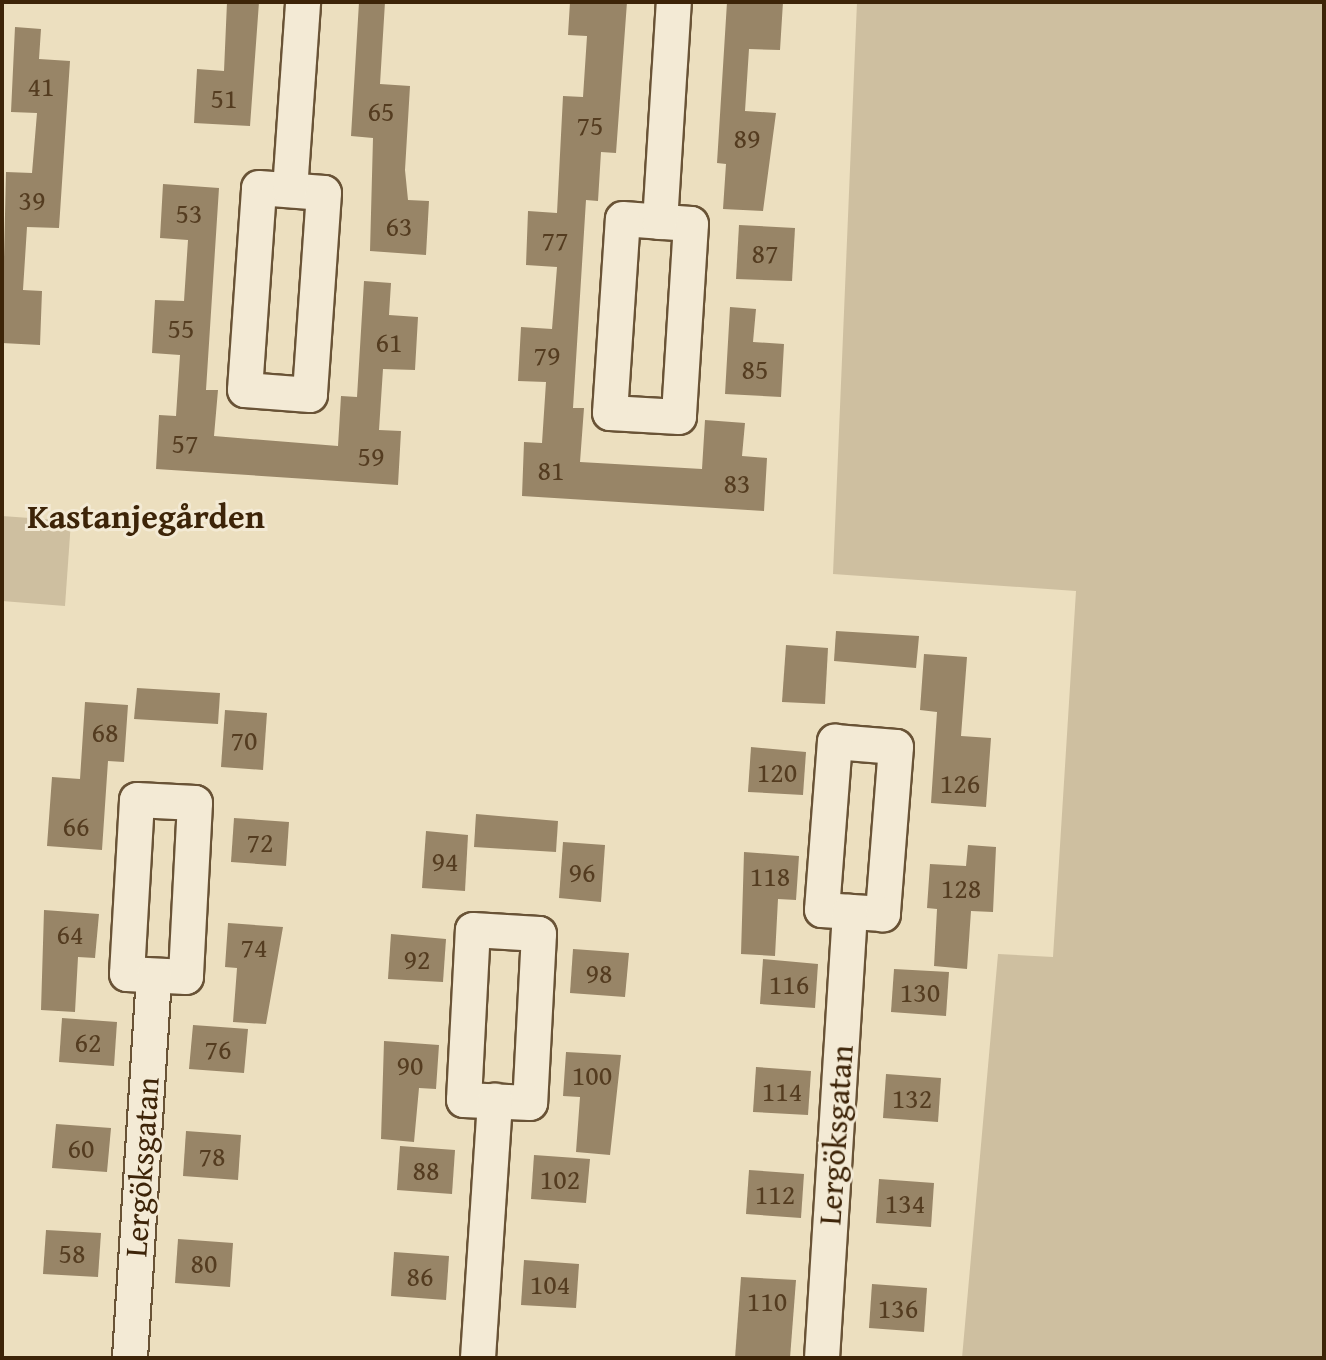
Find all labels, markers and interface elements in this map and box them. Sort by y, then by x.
house number: 41 [28,69,54,103]
house number: 51 [211,81,237,115]
house number: 65 [368,94,394,128]
house number: 75 [577,108,603,142]
house number: 89 [734,121,760,155]
house number: 39 [19,183,45,217]
house number: 53 [176,196,202,230]
house number: 63 [386,209,412,243]
house number: 77 [542,223,568,257]
house number: 87 [752,236,778,270]
house number: 55 [168,311,194,345]
house number: 61 [376,325,402,359]
house number: 79 [534,338,560,372]
house number: 85 [742,352,768,386]
house number: 57 [172,426,198,460]
house number: 59 [358,439,384,473]
house number: 81 [538,453,564,487]
house number: 83 [724,466,750,500]
district label: Kastanjegården [27,496,265,536]
house number: 68 [92,715,118,749]
house number: 70 [231,723,257,757]
house number: 120 [757,755,797,789]
house number: 126 [940,766,980,800]
house number: 66 [63,809,89,843]
house number: 72 [247,825,273,859]
house number: 94 [432,844,458,878]
house number: 96 [569,855,595,889]
house number: 118 [750,859,790,893]
house number: 128 [941,871,981,905]
house number: 64 [57,917,83,951]
house number: 74 [241,930,267,964]
house number: 92 [404,942,430,976]
house number: 98 [586,956,612,990]
house number: 116 [769,967,809,1001]
house number: 130 [900,975,940,1009]
house number: 62 [75,1025,101,1059]
house number: 76 [205,1032,231,1066]
street label: Lergöksgatan [811,1044,861,1226]
house number: 90 [397,1048,423,1082]
house number: 100 [572,1058,612,1092]
house number: 114 [762,1074,802,1108]
street label: Lergöksgatan [117,1076,167,1258]
house number: 132 [892,1081,932,1115]
house number: 60 [68,1131,94,1165]
house number: 78 [199,1139,225,1173]
house number: 88 [413,1153,439,1187]
house number: 102 [540,1162,580,1196]
house number: 112 [755,1177,795,1211]
house number: 134 [885,1186,925,1220]
house number: 58 [59,1236,85,1270]
house number: 80 [191,1246,217,1280]
house number: 86 [407,1259,433,1293]
house number: 104 [530,1267,570,1301]
house number: 110 [747,1284,787,1318]
house number: 136 [878,1291,918,1325]

